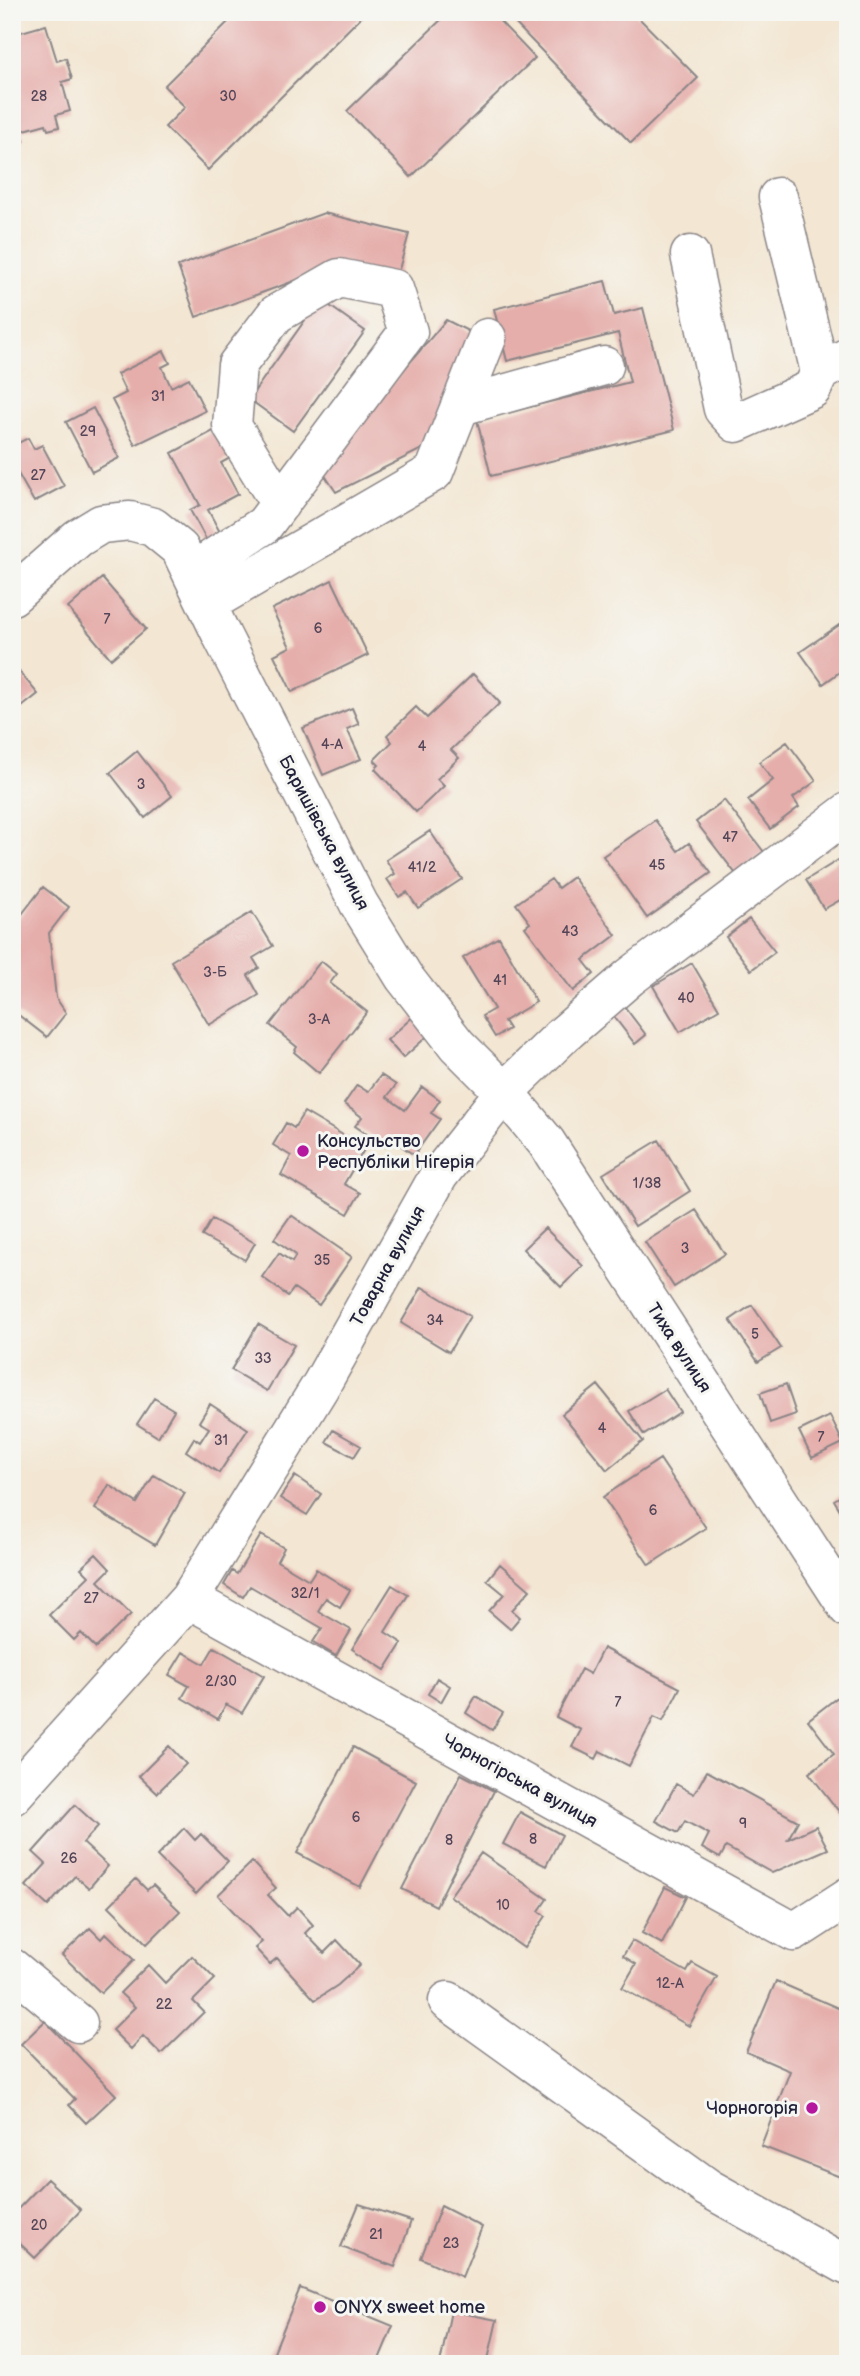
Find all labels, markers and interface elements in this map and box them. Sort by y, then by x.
house number: 28 [31,88,47,105]
house number: 30 [220,88,236,105]
house number: 31 [151,388,165,405]
house number: 29 [80,423,96,440]
house number: 27 [30,467,46,484]
house number: 7 [104,611,111,628]
house number: 6 [314,620,323,637]
house number: 4-А [321,736,344,753]
house number: 4 [418,738,427,755]
street label: Баришівська вулиця [274,752,374,914]
house number: 3 [137,776,145,793]
house number: 47 [722,829,738,846]
house number: 45 [649,857,665,874]
house number: 41/2 [408,859,437,876]
house number: 43 [561,923,579,940]
house number: 3-Б [203,964,227,981]
house number: 41 [493,972,507,989]
house number: 40 [678,990,694,1007]
house number: 3-А [308,1011,331,1028]
place label: Консульство Республіки Нігерія [317,1131,474,1173]
marker: Консульство Республіки Нігерія [295,1143,311,1159]
house number: 1/38 [633,1175,661,1192]
street label: Товарна вулиця [346,1202,430,1330]
house number: 3 [681,1240,689,1257]
house number: 35 [314,1252,330,1269]
street label: Тиха вулиця [642,1299,716,1397]
house number: 34 [426,1312,444,1329]
house number: 5 [751,1326,759,1343]
house number: 33 [254,1350,272,1367]
house number: 4 [598,1420,607,1437]
house number: 7 [818,1429,825,1446]
house number: 31 [214,1432,228,1449]
house number: 6 [649,1502,658,1519]
house number: 32/1 [291,1585,319,1602]
house number: 27 [83,1590,99,1607]
house number: 2/30 [205,1673,237,1690]
house number: 7 [615,1694,622,1711]
street label: Чорногірська вулиця [439,1730,601,1832]
house number: 6 [352,1809,361,1826]
house number: 9 [739,1815,747,1832]
house number: 8 [529,1831,537,1848]
house number: 8 [445,1832,453,1849]
house number: 26 [61,1850,78,1867]
house number: 10 [496,1897,510,1914]
house number: 12-А [656,1975,684,1992]
house number: 22 [156,1996,173,2013]
place label: Чорногорія [706,2098,798,2119]
marker: Чорногорія [804,2100,820,2116]
house number: 20 [31,2217,47,2234]
house number: 21 [369,2226,383,2243]
house number: 23 [443,2235,459,2252]
place label: ONYX sweet home [334,2297,485,2318]
marker: ONYX sweet home [312,2299,328,2315]

